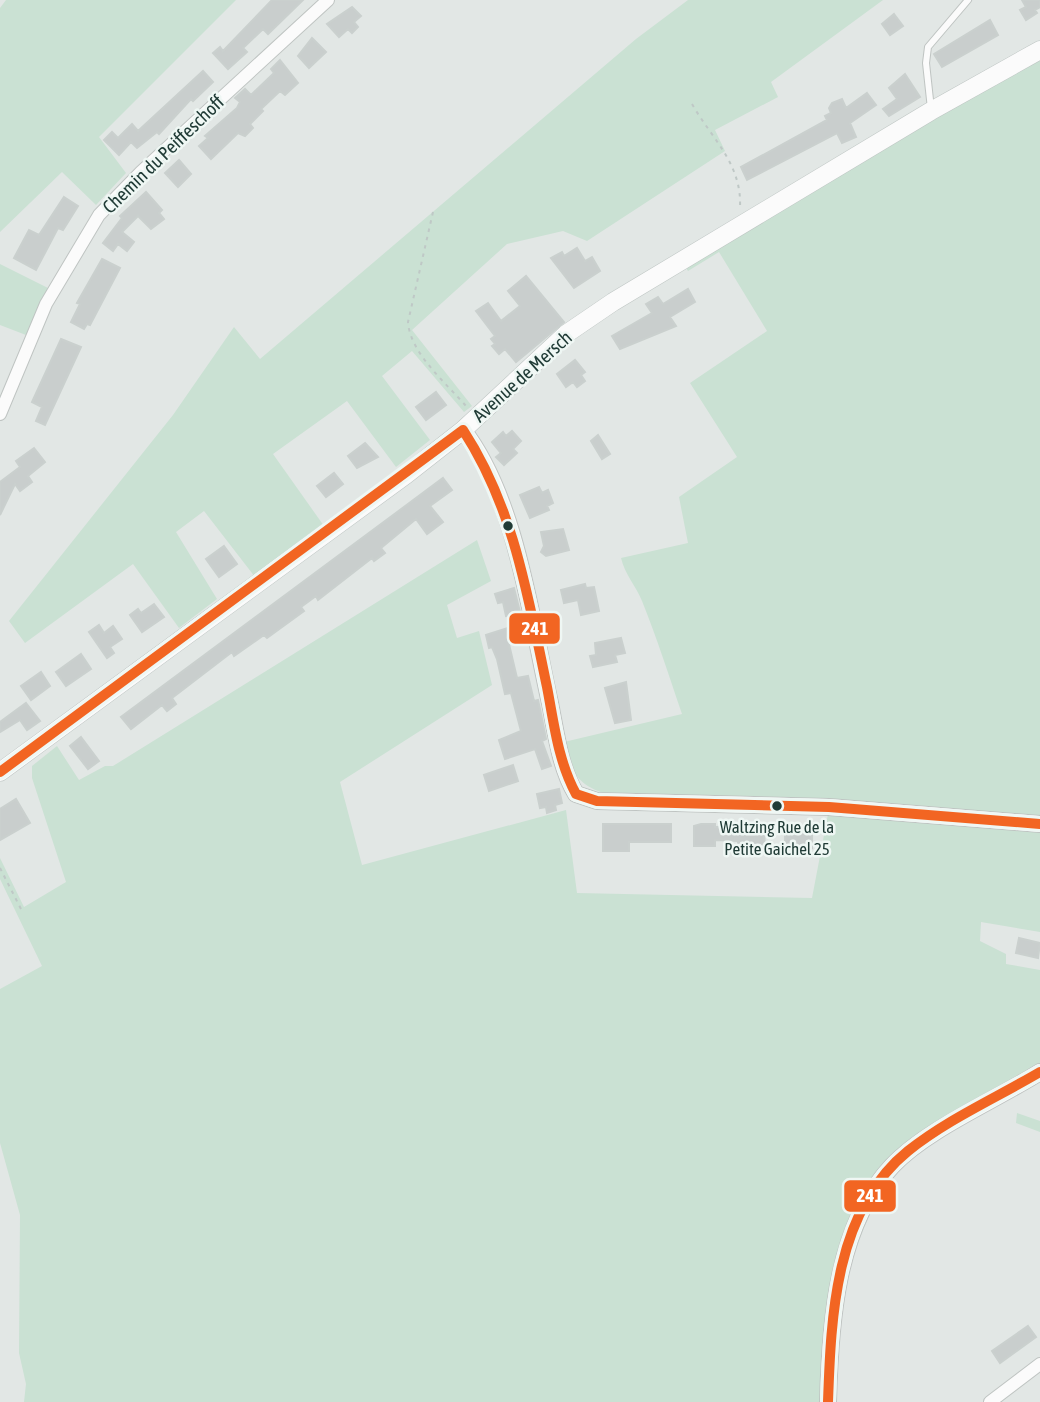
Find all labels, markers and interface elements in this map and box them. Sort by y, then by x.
street label: Chemin du Peiffeschoff [98,90,229,218]
street label: Avenue de Mersch [468,326,576,426]
unlabelled marker [501,519,515,533]
line badge: 241 [508,612,561,645]
text: 241 [522,617,548,639]
marker: Waltzing Rue de la Petite Gaichel 25 [770,799,784,813]
place label: Waltzing Rue de la Petite Gaichel 25 [720,817,834,859]
line badge: 241 [843,1179,897,1213]
text: 241 [857,1184,883,1206]

